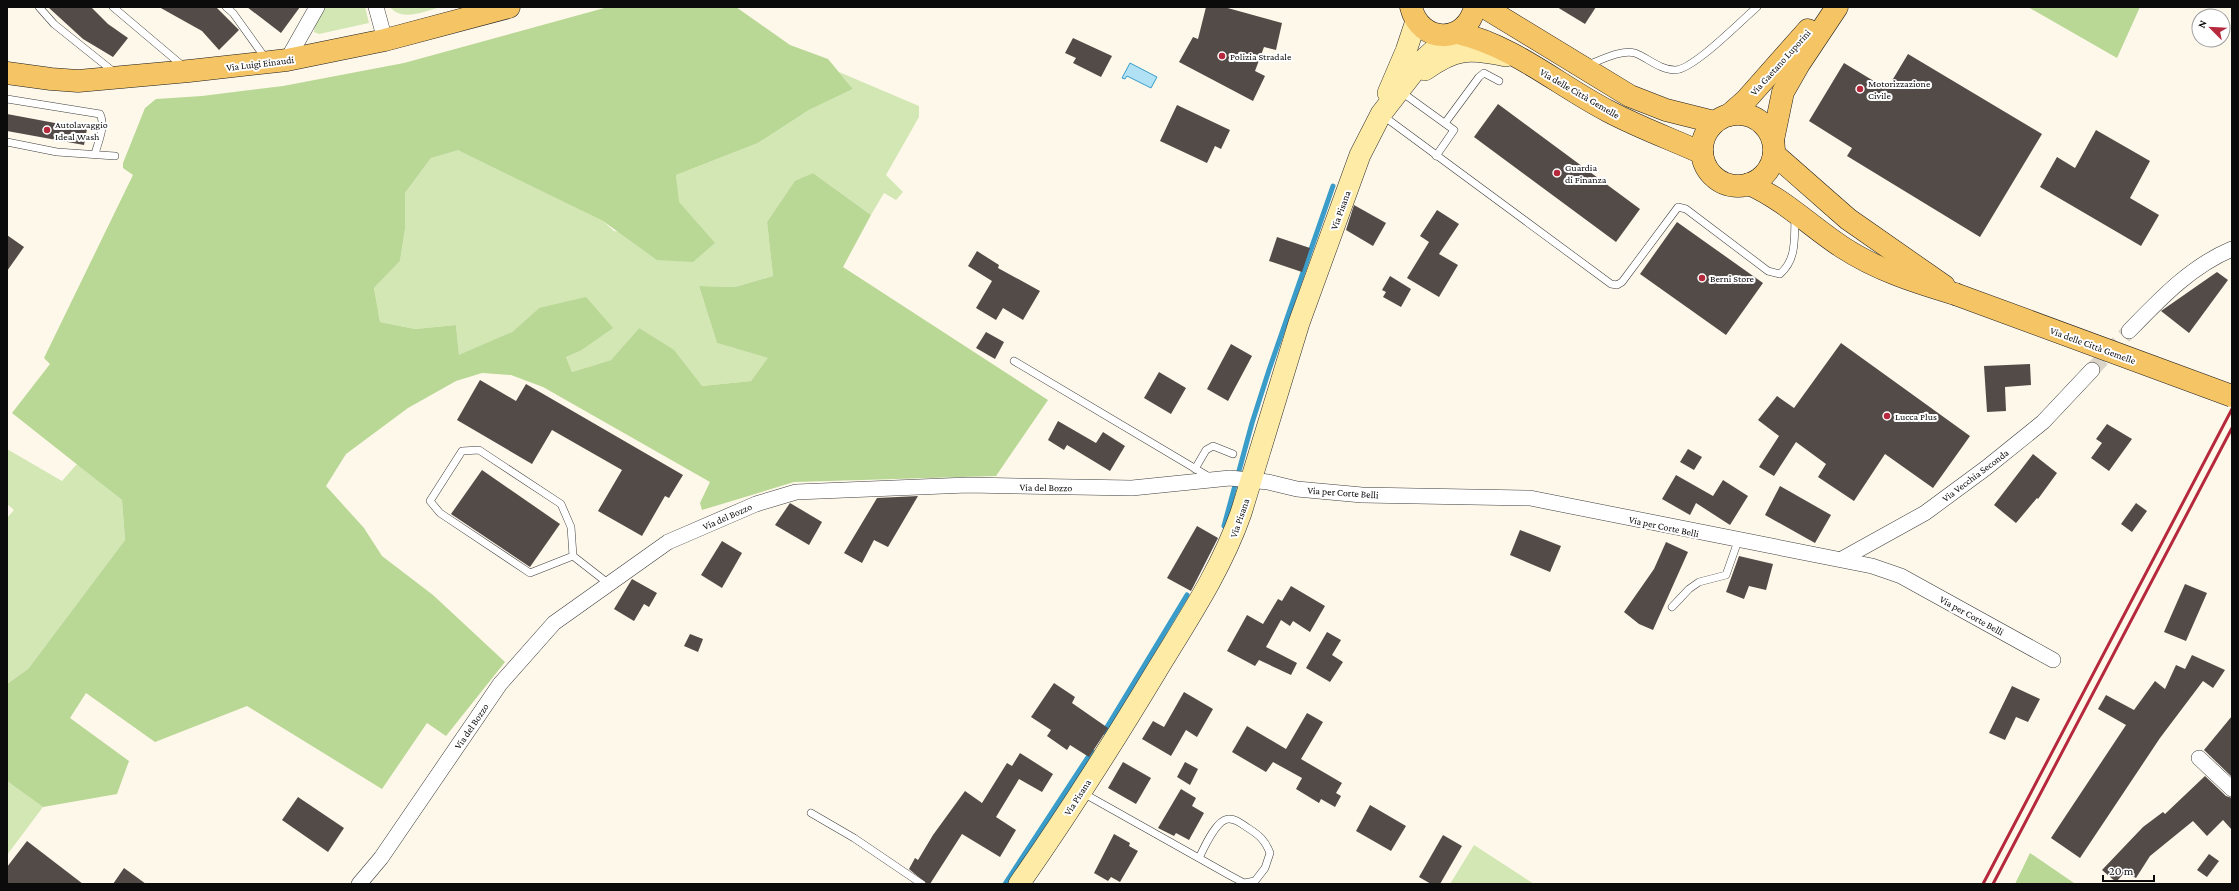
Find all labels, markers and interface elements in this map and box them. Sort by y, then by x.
north arrow [2191,8,2231,48]
text: N [2195,18,2209,30]
street label: Via Gaetano Luporini [1748,27,1813,97]
marker: Polizia Stradale [1217,51,1227,61]
place label: Polizia Stradale [1230,51,1292,62]
street label: Via Luigi Einaudi [226,54,295,73]
street label: Via delle Città Gemelle [1538,66,1622,121]
place label: Motorizzazione Civile [1868,78,1931,101]
marker: Motorizzazione Civile [1855,84,1865,94]
place label: Autolavaggio Ideal Wash [55,119,108,142]
marker: Autolavaggio Ideal Wash [42,125,52,135]
place label: Guardia di Finanza [1565,162,1607,185]
marker: Guardia di Finanza [1552,168,1562,178]
street label: Via Pisana [1328,189,1353,231]
marker: Berni Store [1697,273,1707,283]
place label: Berni Store [1710,273,1755,284]
street label: Via delle Città Gemelle [2049,325,2138,366]
marker: Lucca Plus [1882,411,1892,421]
place label: Lucca Plus [1895,411,1937,422]
street label: Via Vecchia Seconda [1940,447,2011,504]
street label: Via del Bozzo [1020,482,1072,493]
street label: Via per Corte Belli [1307,485,1379,501]
street label: Via Pisana [1228,497,1251,539]
street label: Via del Bozzo [701,501,754,532]
street label: Via per Corte Belli [1628,514,1700,539]
street label: Via per Corte Belli [1938,593,2006,638]
street label: Via del Bozzo [452,701,491,751]
street label: Via Pisana [1062,777,1093,817]
scale bar [2103,857,2154,883]
text: 20 m [2109,864,2134,878]

